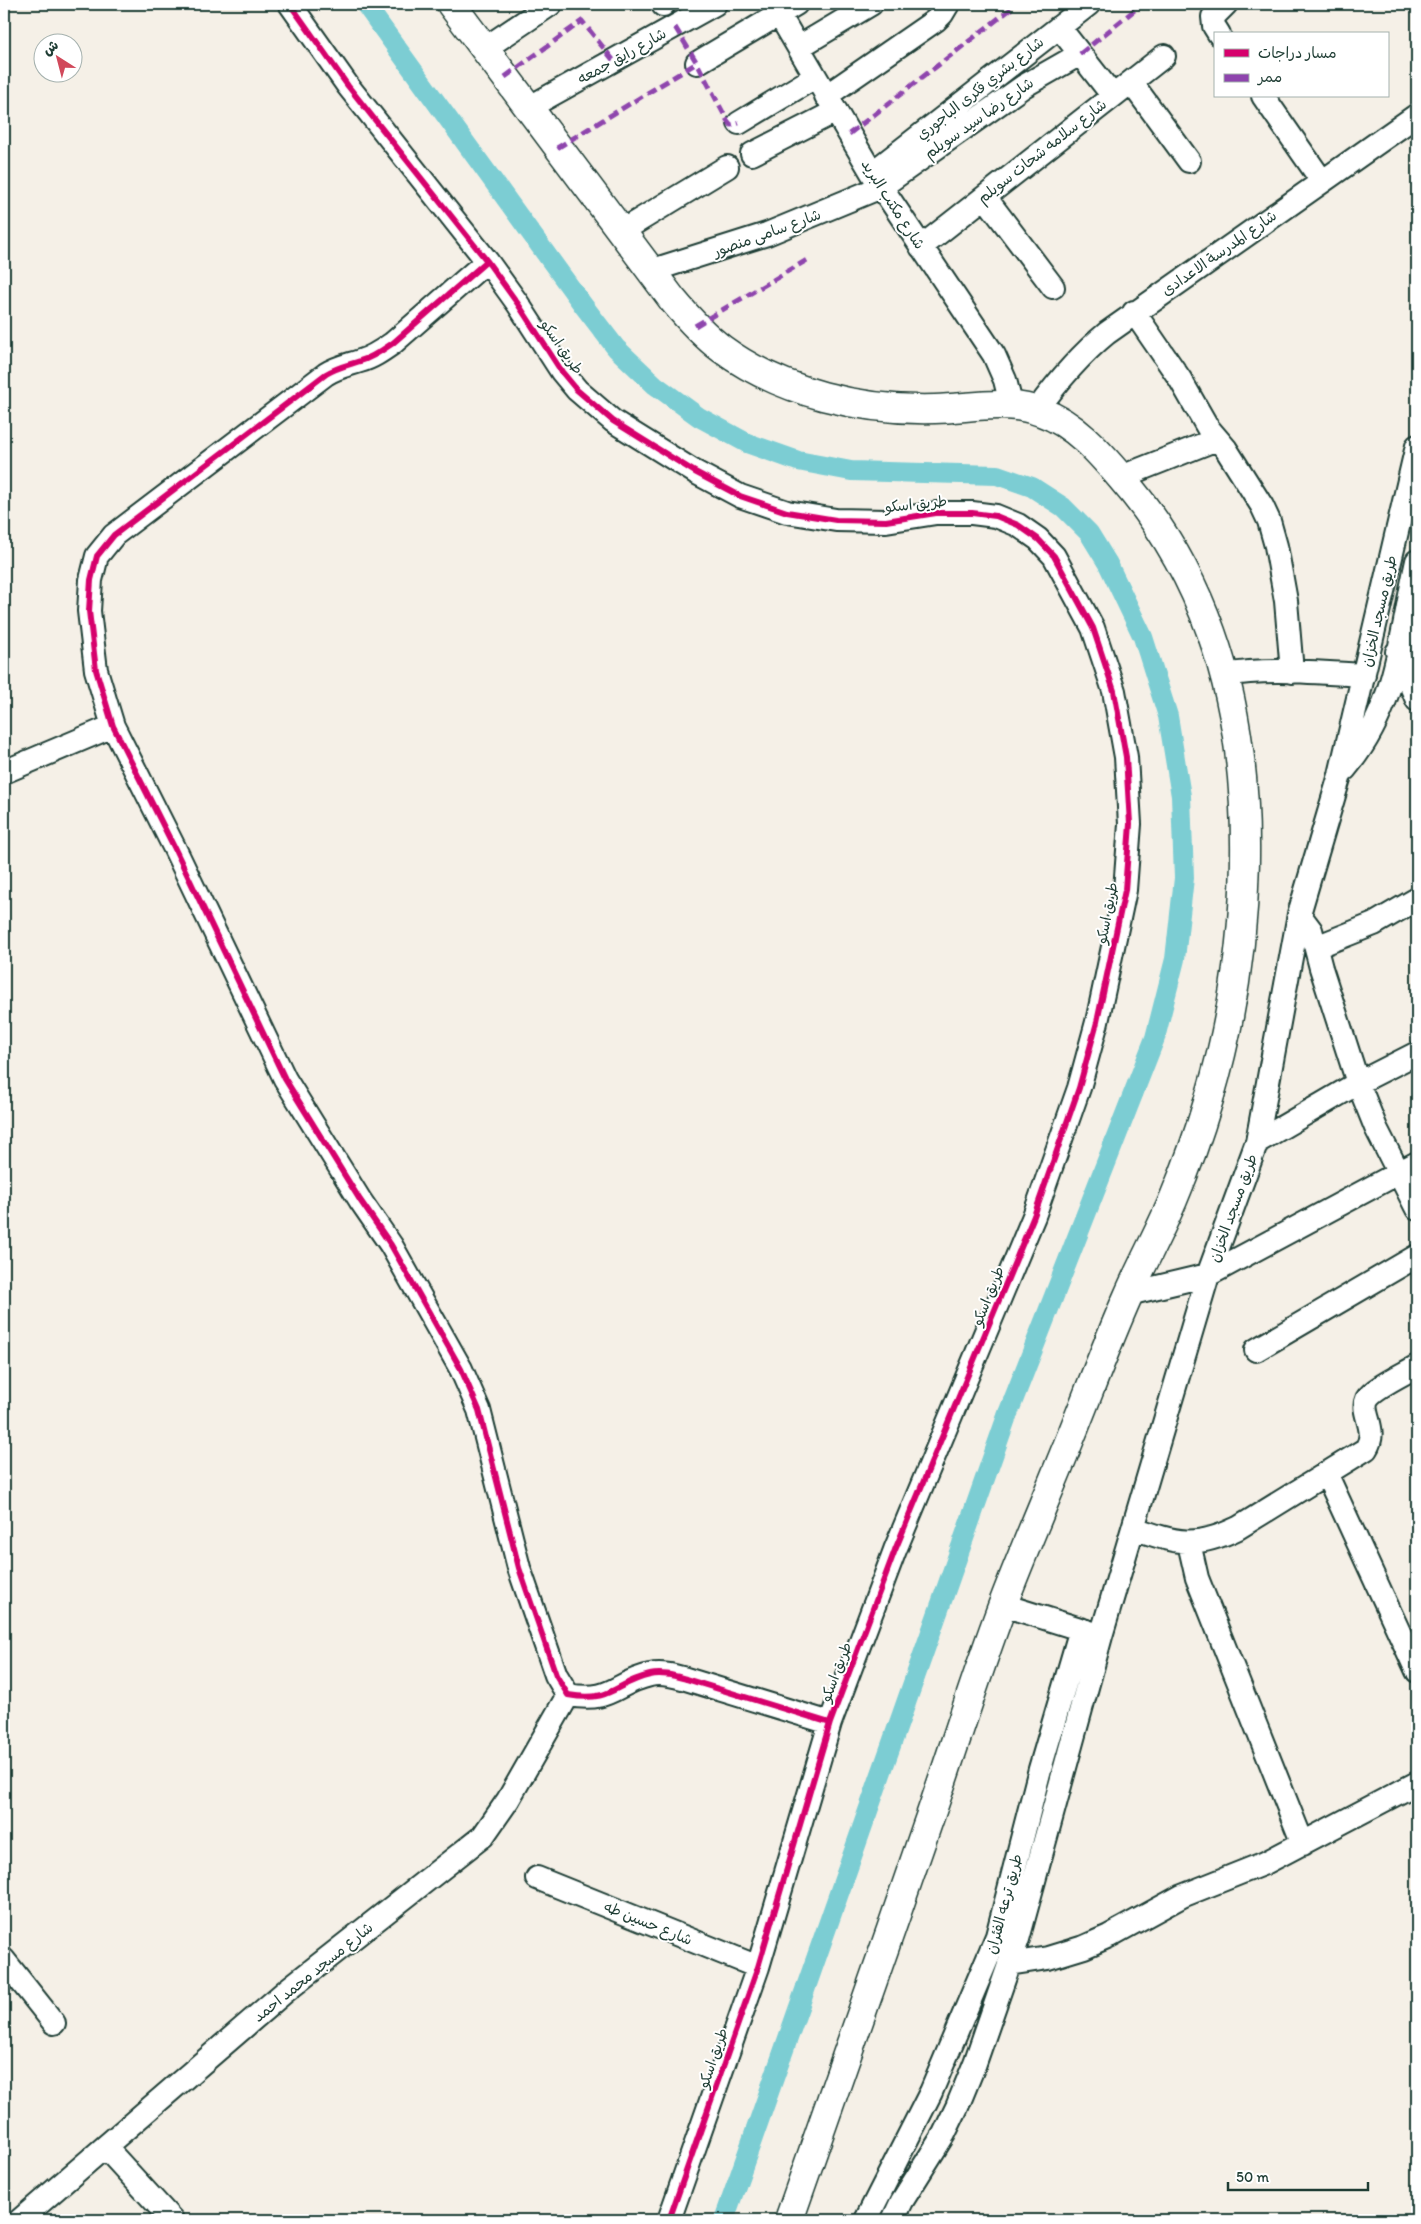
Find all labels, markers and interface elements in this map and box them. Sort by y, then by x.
street label: شارع رايق جمعه [575,24,670,89]
north arrow [32,32,82,82]
legend [1214,32,1388,98]
street label: شارع بشري فكرى الباجوري [913,33,1048,145]
text: ش [39,36,62,59]
text: مسار دراجات [1258,44,1337,62]
text: ممر [1256,68,1282,86]
street label: شارع رضا سيد سويلم [921,74,1039,165]
street label: شارع سلامه شحات سويلم [974,95,1112,209]
street label: شارع مكتب البريد [856,156,929,253]
street label: شارع سامى منصور [710,205,824,262]
street label: شارع المدرسة الاعدادى [1158,206,1281,300]
street label: طريق اسكو [536,315,587,378]
street label: طريق اسكو [883,492,948,516]
street label: طريق مسجد الخزان [1357,553,1401,669]
street label: طريق اسكو [1092,881,1122,946]
street label: طريق مسجد الخزان [1205,1151,1261,1265]
street label: طريق اسكو [968,1264,1008,1329]
street label: طريق اسكو [816,1640,856,1705]
street label: طريق ترعه الفئران [982,1852,1026,1956]
street label: شارع حسين طه [601,1897,695,1950]
street label: شارع مسجد محمد احمد [250,1918,377,2027]
street label: طريق اسكو [694,2026,732,2091]
scale bar [1228,2159,1368,2191]
text: 50 m [1236,2168,1269,2186]

